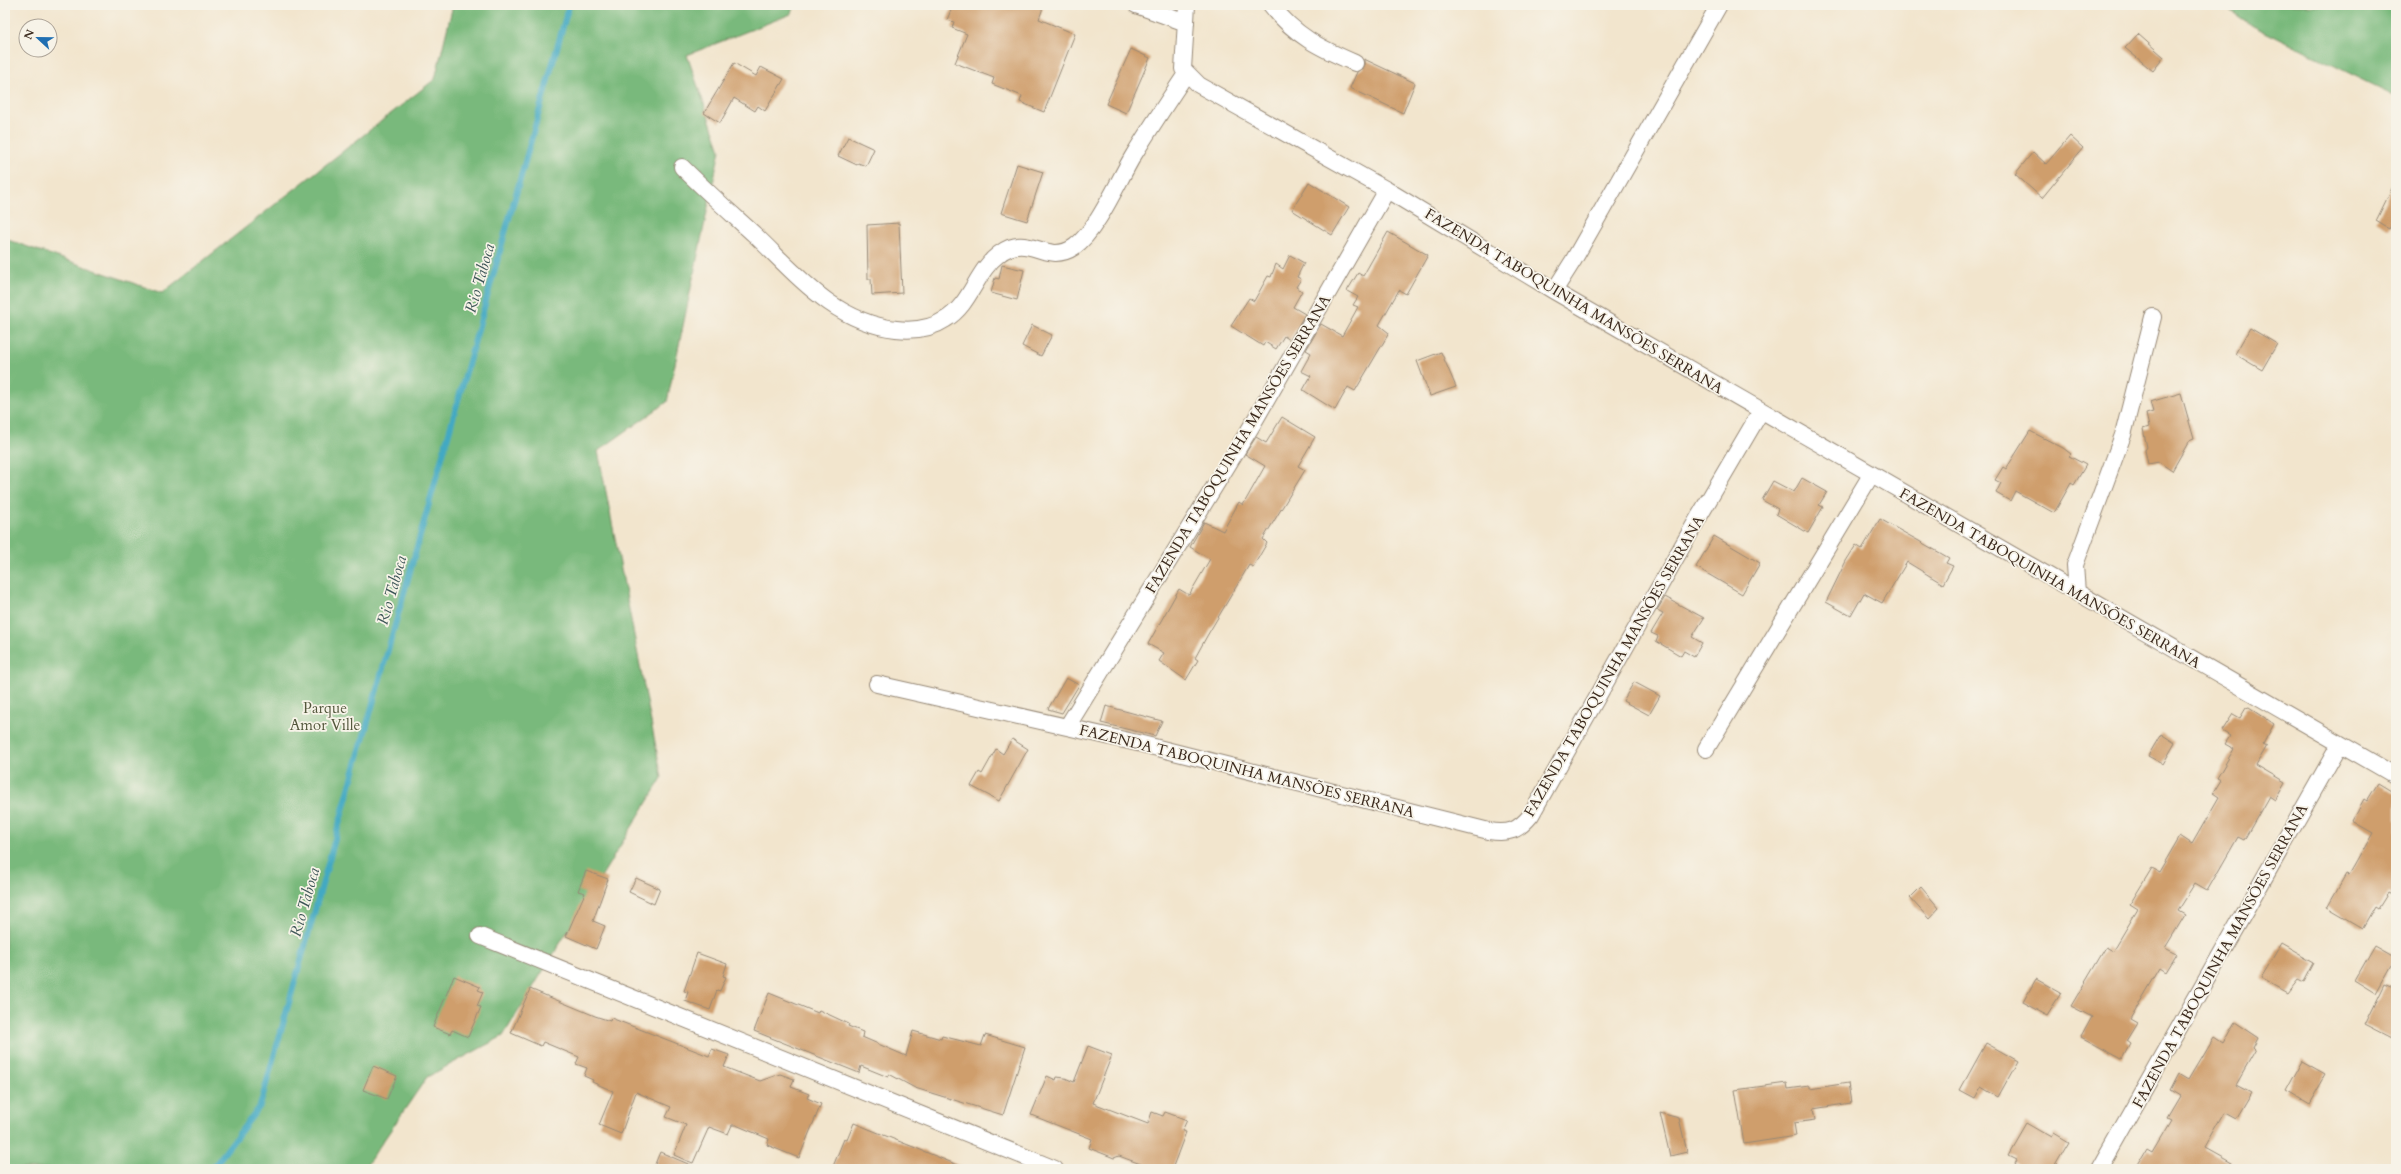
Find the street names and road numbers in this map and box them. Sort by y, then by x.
street label: FAZENDA TABOQUINHA MANSÕES SERRANA [1421,204,1727,398]
street label: FAZENDA TABOQUINHA MANSÕES SERRANA [1141,291,1335,597]
street label: FAZENDA TABOQUINHA MANSÕES SERRANA [1896,483,2204,673]
street label: FAZENDA TABOQUINHA MANSÕES SERRANA [1519,512,1709,820]
street label: FAZENDA TABOQUINHA MANSÕES SERRANA [1077,720,1417,822]
street label: FAZENDA TABOQUINHA MANSÕES SERRANA [2128,800,2312,1112]

